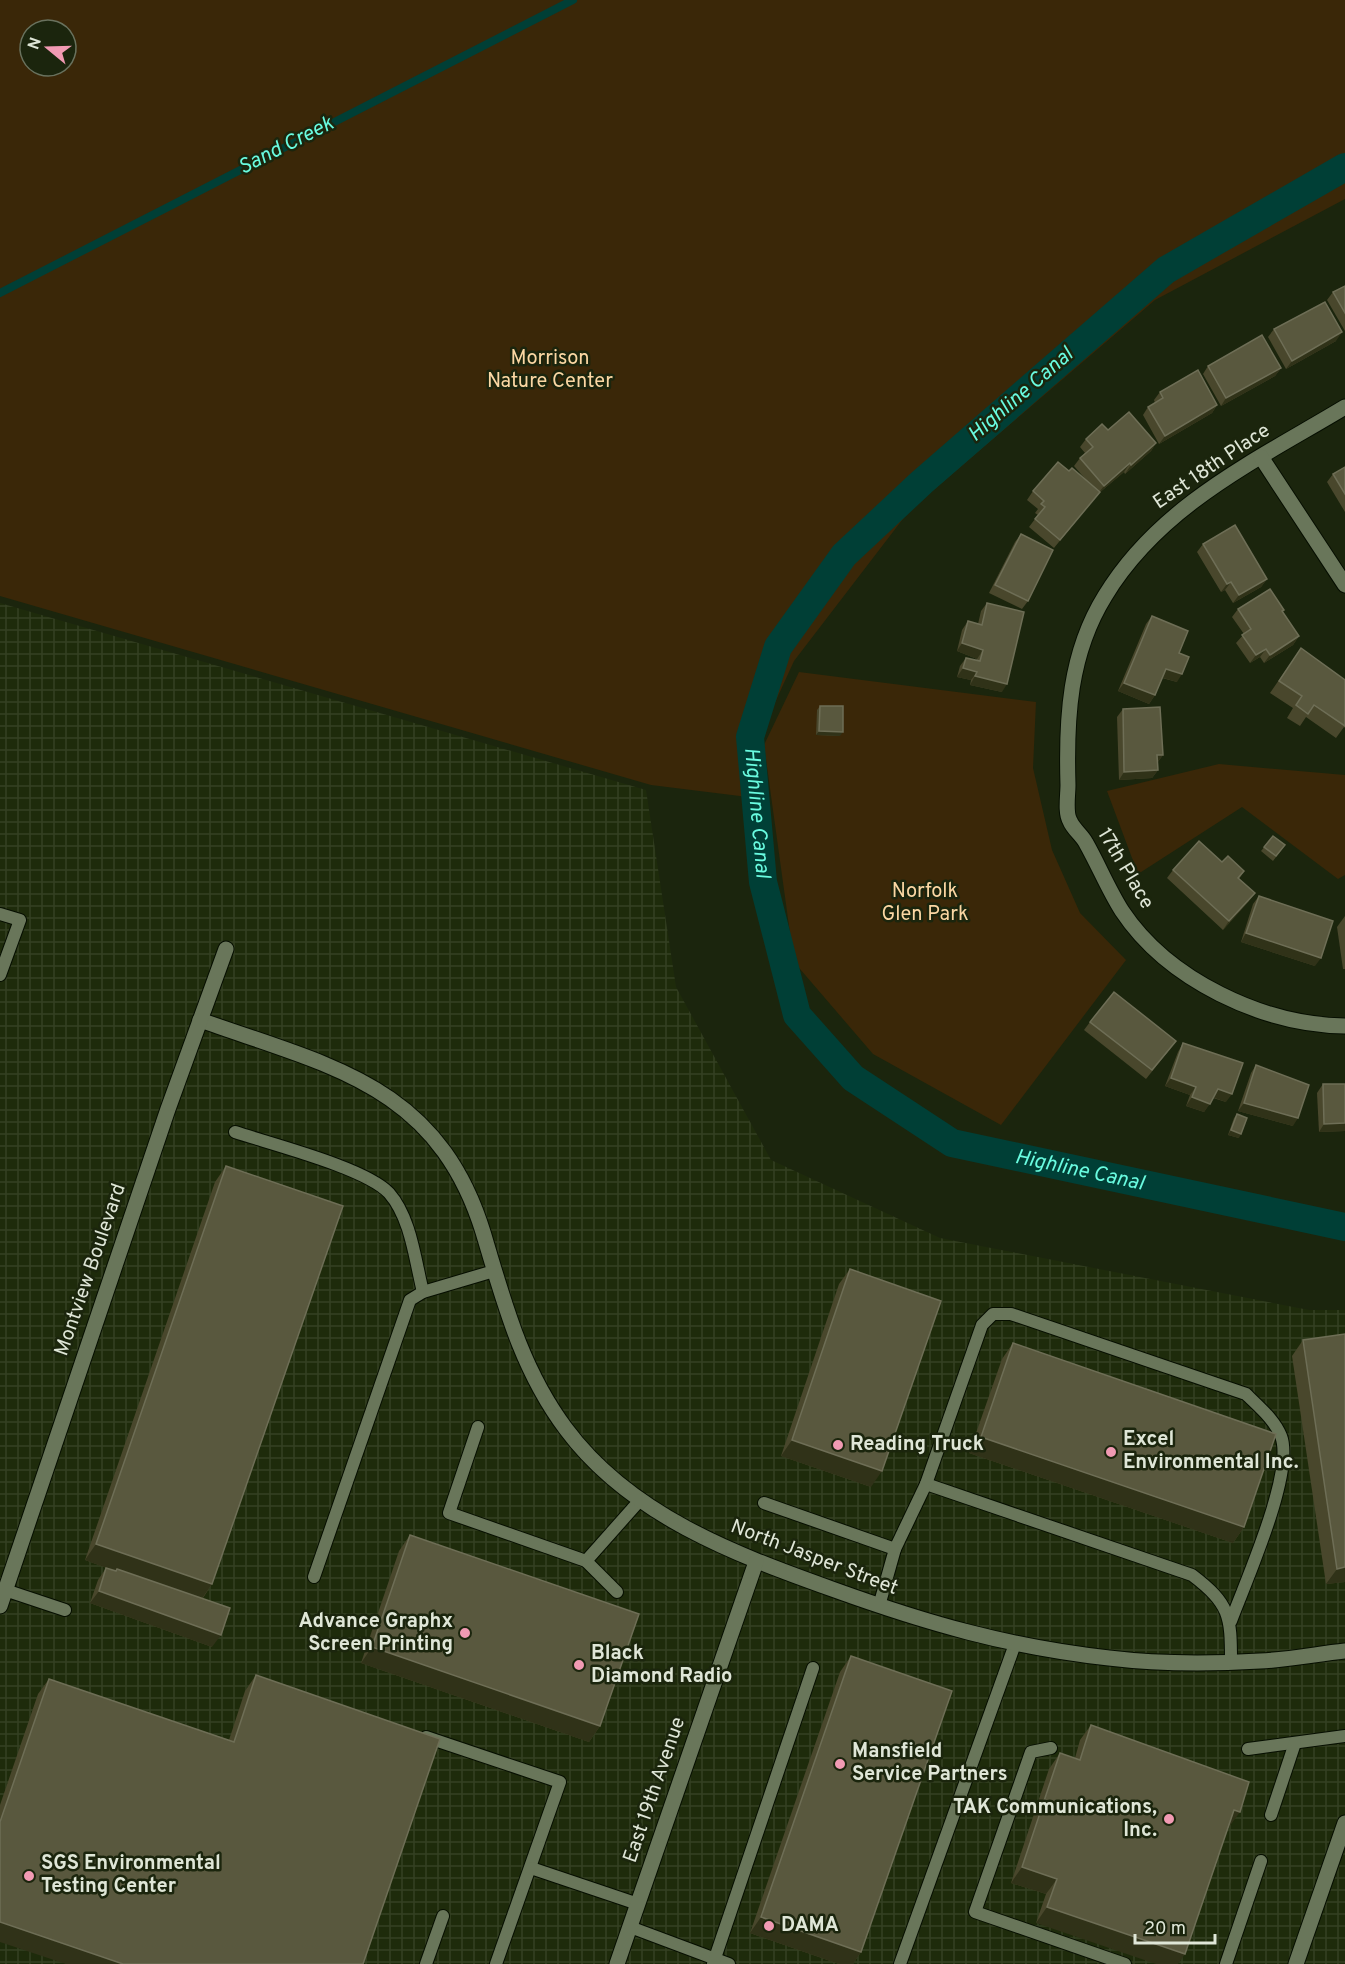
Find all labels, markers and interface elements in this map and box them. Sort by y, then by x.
north arrow [18,18,78,78]
text: N [24,35,47,52]
water label: Sand Creek [234,110,339,182]
water label: Highline Canal [963,341,1081,448]
park label: Morrison Nature Center [487,346,613,395]
street label: East 18th Place [1148,418,1276,516]
water label: Highline Canal [737,746,776,881]
street label: 17th Place [1091,824,1159,914]
park label: Norfolk Glen Park [881,879,969,928]
water label: Highline Canal [1012,1143,1148,1198]
street label: Montview Boulevard [49,1180,133,1360]
place label: Excel Environmental Inc. [1123,1427,1299,1476]
place label: Reading Truck [850,1432,984,1458]
marker: Reading Truck [831,1438,845,1452]
marker: Excel Environmental Inc. [1104,1445,1118,1459]
street label: North Jasper Street [727,1514,901,1602]
place label: Advance Graphx Screen Printing [298,1609,453,1658]
marker: Advance Graphx Screen Printing [458,1626,472,1640]
place label: Black Diamond Radio [591,1641,732,1690]
marker: Black Diamond Radio [572,1658,586,1672]
street label: East 19th Avenue [618,1714,692,1866]
place label: Mansfield Service Partners [852,1739,1008,1788]
marker: Mansfield Service Partners [833,1757,847,1771]
place label: TAK Communications, Inc. [953,1795,1157,1844]
marker: TAK Communications, Inc. [1162,1812,1176,1826]
place label: SGS Environmental Testing Center [41,1851,221,1900]
marker: SGS Environmental Testing Center [22,1869,36,1883]
scale bar [1135,1907,1214,1945]
place label: DAMA [781,1913,839,1939]
text: 20 m [1144,1918,1186,1941]
marker: DAMA [762,1919,776,1933]

